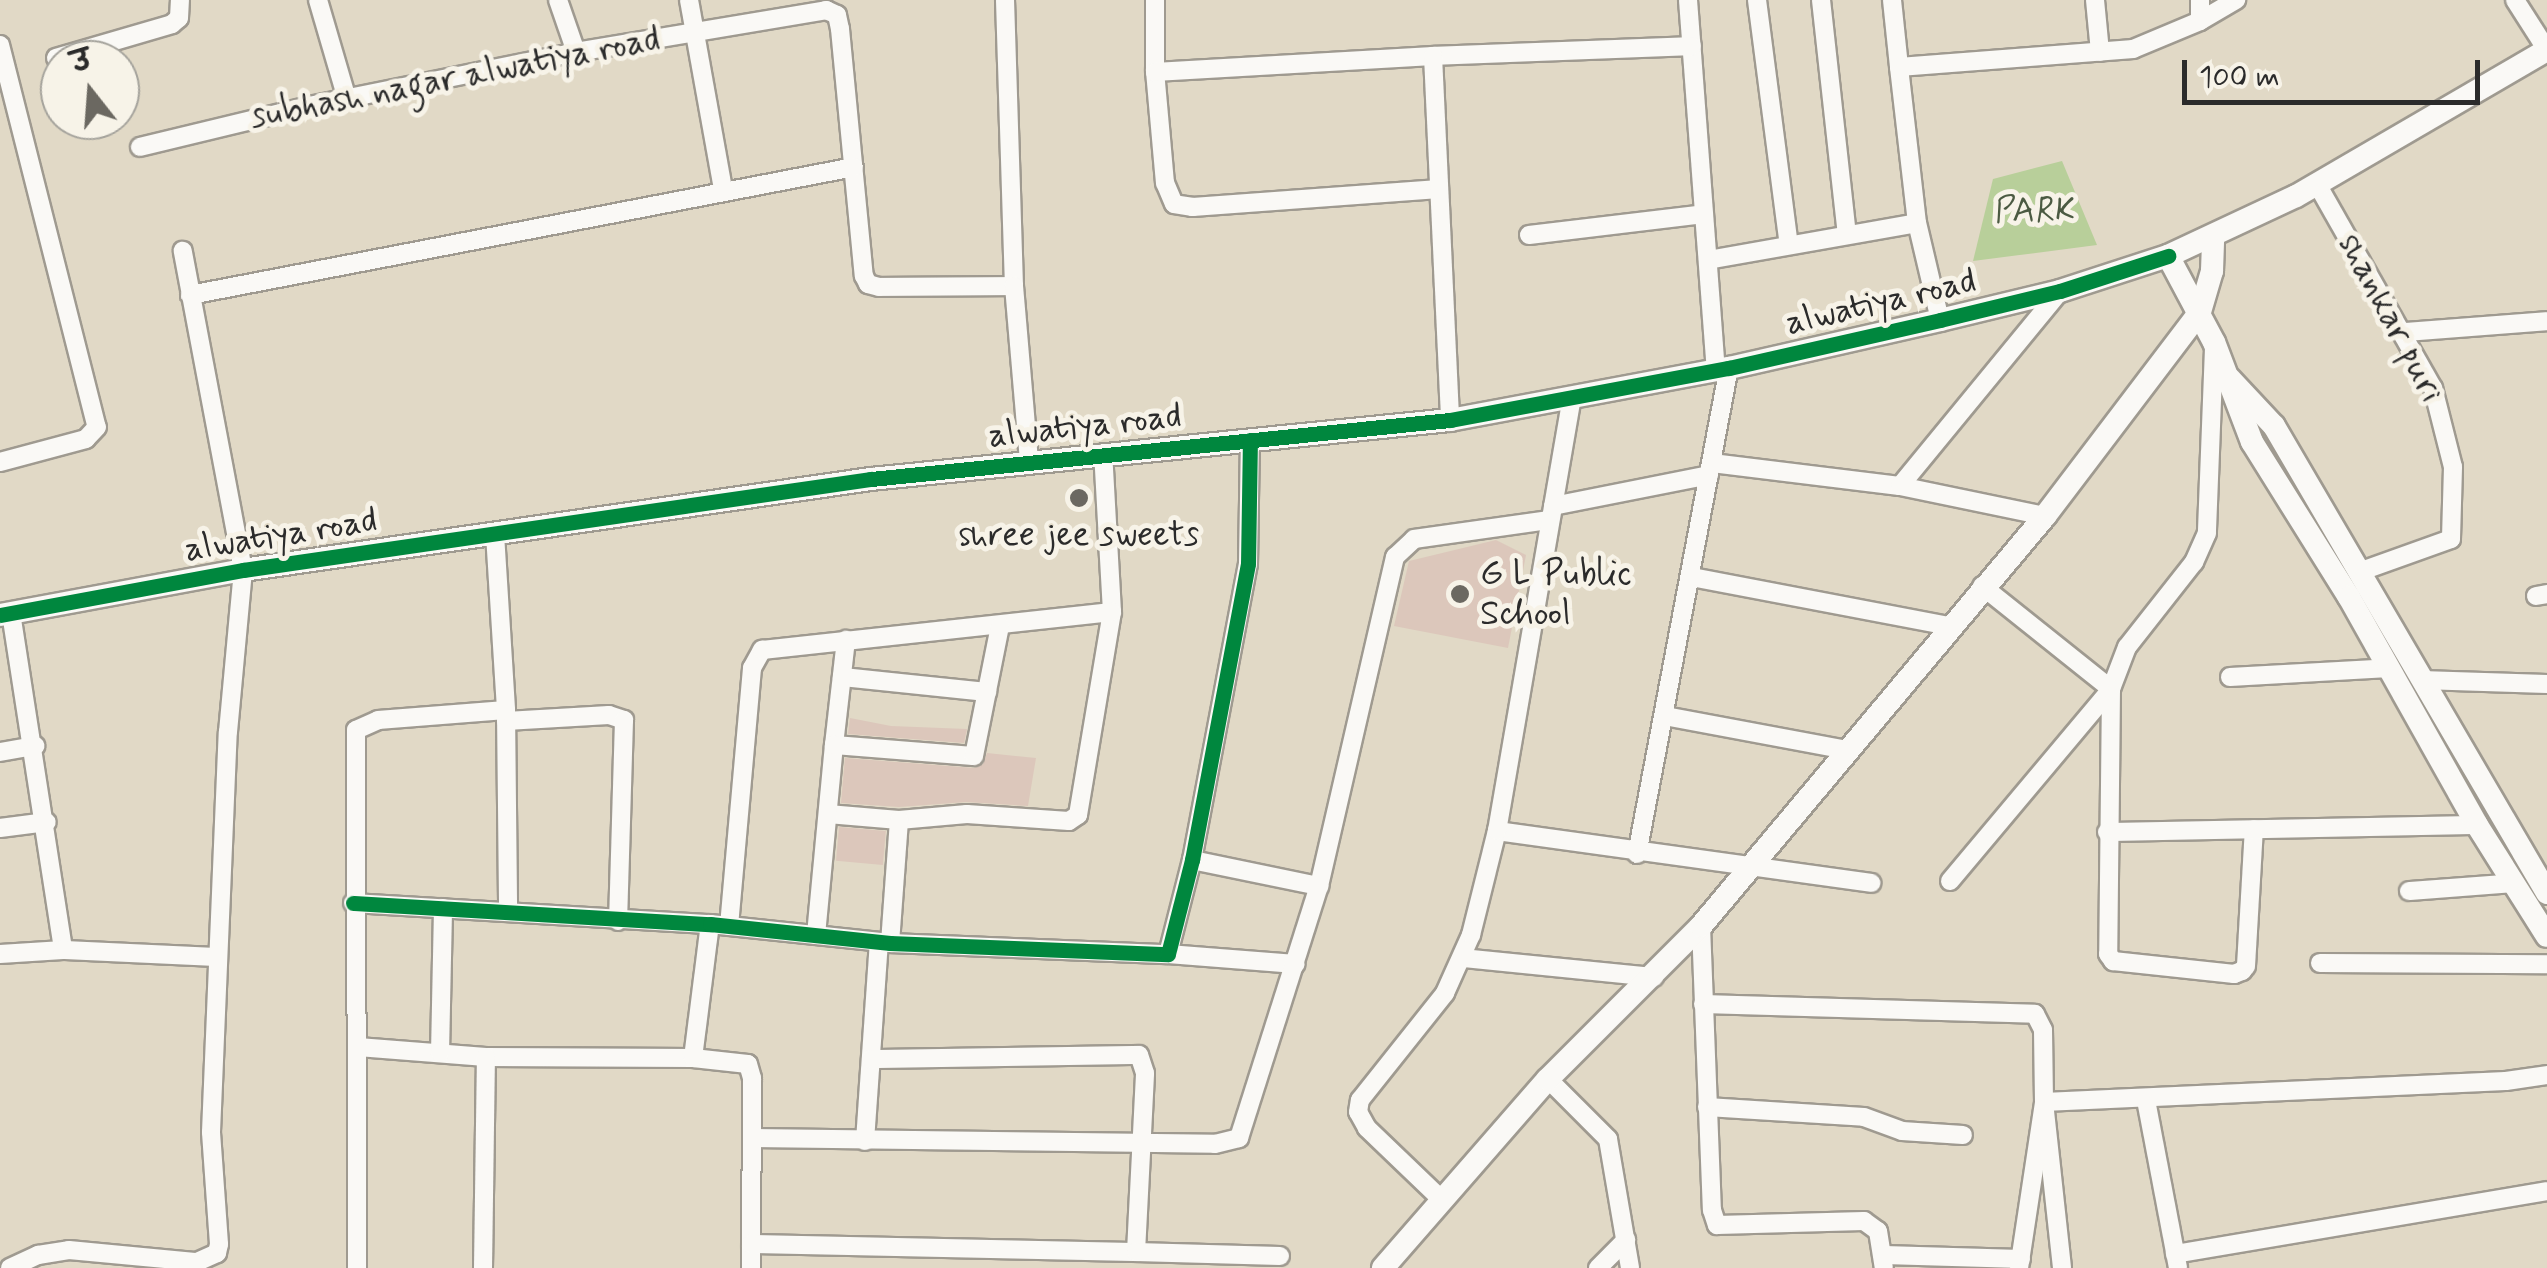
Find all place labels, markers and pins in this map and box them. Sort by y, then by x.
marker: shree jee sweets [1068,487,1090,509]
place label: shree jee sweets [958,514,1200,556]
place label: G L Public School [1480,553,1636,635]
marker: G L Public School [1449,583,1471,605]

